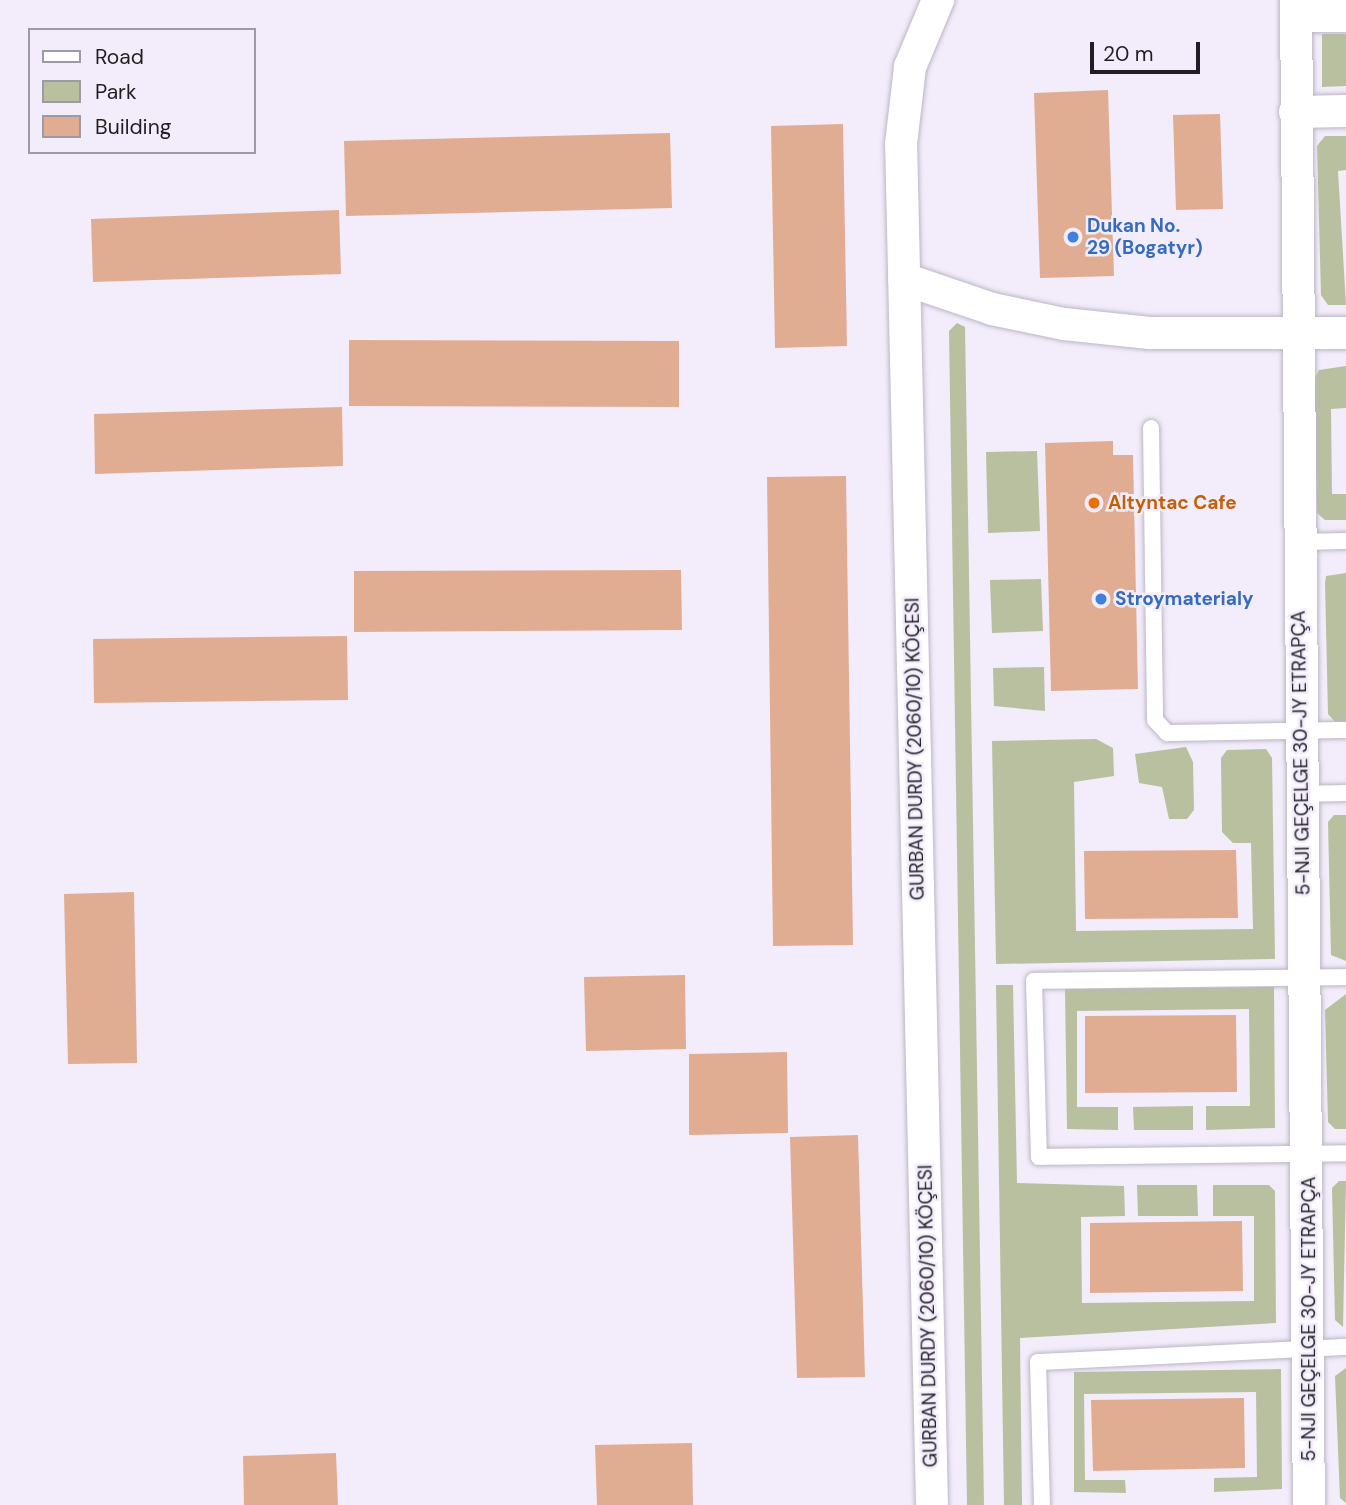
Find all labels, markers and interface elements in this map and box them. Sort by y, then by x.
legend [28,28,256,154]
scale bar [1094,28,1204,72]
text: 20 m [1103,40,1154,68]
text: Road [95,43,144,71]
text: Park [95,78,136,106]
text: Building [95,113,171,141]
place label: Dukan No. 29 (Bogatyr) [1087,215,1203,259]
marker: Dukan No. 29 (Bogatyr) [1065,229,1081,245]
place label: Altyntac Cafe [1108,492,1237,514]
marker: Altyntac Cafe [1086,495,1102,511]
place label: Stroymaterialy [1115,588,1254,610]
marker: Stroymaterialy [1093,591,1109,607]
street label: GURBAN DURDY (2060/10) KÖÇESI [901,597,929,901]
street label: 5-NJI GEÇELGE 30-JY ETRAPÇA [1287,610,1315,896]
street label: GURBAN DURDY (2060/10) KÖÇESI [914,1164,942,1468]
street label: 5-NJI GEÇELGE 30-JY ETRAPÇA [1298,1177,1320,1461]

